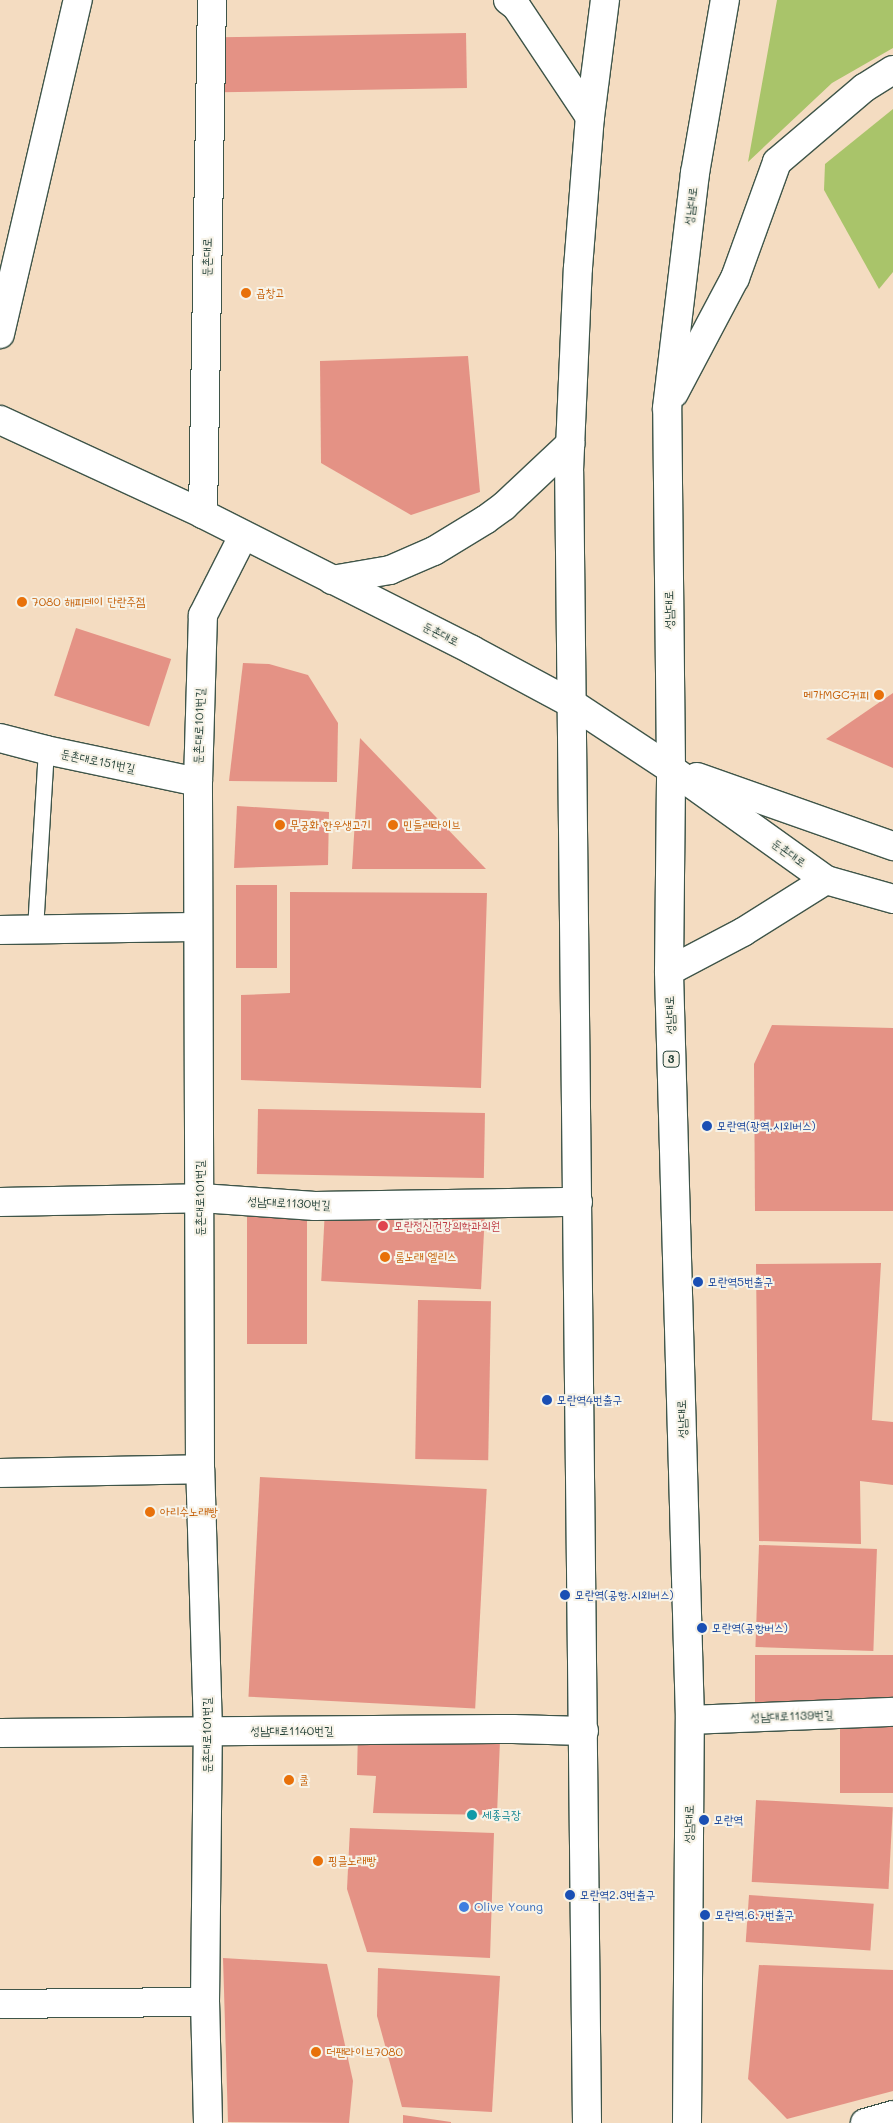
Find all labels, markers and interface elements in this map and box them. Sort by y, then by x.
street label: 성남대로 [682,186,700,226]
street label: 둔촌대로 [199,238,215,276]
place label: 곱창고 [256,286,285,300]
marker: 곱창고 [240,287,252,299]
street label: 성남대로 [661,591,677,629]
place label: 7080 해피데이 단란주점 [32,595,146,609]
marker: 7080 해피데이 단란주점 [16,596,28,608]
street label: 둔촌대로 [421,619,461,649]
street label: 둔촌대로101번길 [190,688,208,764]
place label: 메가MGC커피 [803,688,869,702]
marker: 메가MGC커피 [873,689,885,701]
street label: 둔촌대로151번길 [59,746,137,776]
place label: 무궁화 한우생고기 [290,818,371,832]
place label: 민들레라이브 [403,818,461,832]
marker: 무궁화 한우생고기 [274,819,286,831]
marker: 민들레라이브 [387,819,399,831]
street label: 둔촌대로 [769,836,809,870]
street label: 성남대로 [662,995,678,1035]
road number: 3 [662,1050,680,1068]
place label: 모란역(광역.시외버스) [717,1119,816,1133]
marker: 모란역(광역.시외버스) [701,1120,713,1132]
street label: 둔촌대로101번길 [193,1160,207,1236]
street label: 성남대로1130번길 [247,1194,331,1212]
marker: 모란정신건강의학과의원 [376,1219,390,1233]
place label: 모란정신건강의학과의원 [394,1219,500,1233]
place label: 룸노래 엘리스 [395,1250,457,1264]
marker: 룸노래 엘리스 [379,1251,391,1263]
place label: 모란역5번출구 [708,1275,773,1289]
marker: 모란역5번출구 [692,1276,704,1288]
place label: 모란역4번출구 [557,1393,622,1407]
marker: 모란역4번출구 [541,1394,553,1406]
street label: 성남대로 [674,1399,690,1439]
place label: 아리수노래빵 [160,1505,218,1519]
marker: 아리수노래빵 [144,1506,156,1518]
place label: 모란역(공항.시외버스) [575,1588,674,1602]
marker: 모란역(공항.시외버스) [559,1589,571,1601]
place label: 모란역(공항버스) [712,1621,788,1635]
marker: 모란역(공항버스) [696,1622,708,1634]
street label: 둔촌대로101번길 [200,1697,214,1773]
street label: 성남대로1139번길 [750,1707,834,1725]
street label: 성남대로1140번길 [250,1724,334,1738]
place label: 쿨 [299,1773,309,1787]
marker: 쿨 [283,1774,295,1786]
street label: 성남대로 [681,1805,697,1843]
place label: 세종극장 [482,1808,521,1822]
marker: 세종극장 [466,1809,478,1821]
place label: 모란역 [714,1813,743,1827]
marker: 모란역 [698,1814,710,1826]
place label: 핑클노래빵 [328,1854,376,1868]
marker: 핑클노래빵 [312,1855,324,1867]
place label: 모란역2.3번출구 [580,1888,655,1902]
marker: 모란역2.3번출구 [564,1889,576,1901]
place label: Olive Young [474,1900,543,1914]
marker: Olive Young [458,1901,470,1913]
place label: 모란역.6.7번출구 [715,1908,794,1922]
marker: 모란역.6.7번출구 [699,1909,711,1921]
place label: 더팬라이브7080 [326,2045,403,2059]
marker: 더팬라이브7080 [310,2046,322,2058]

